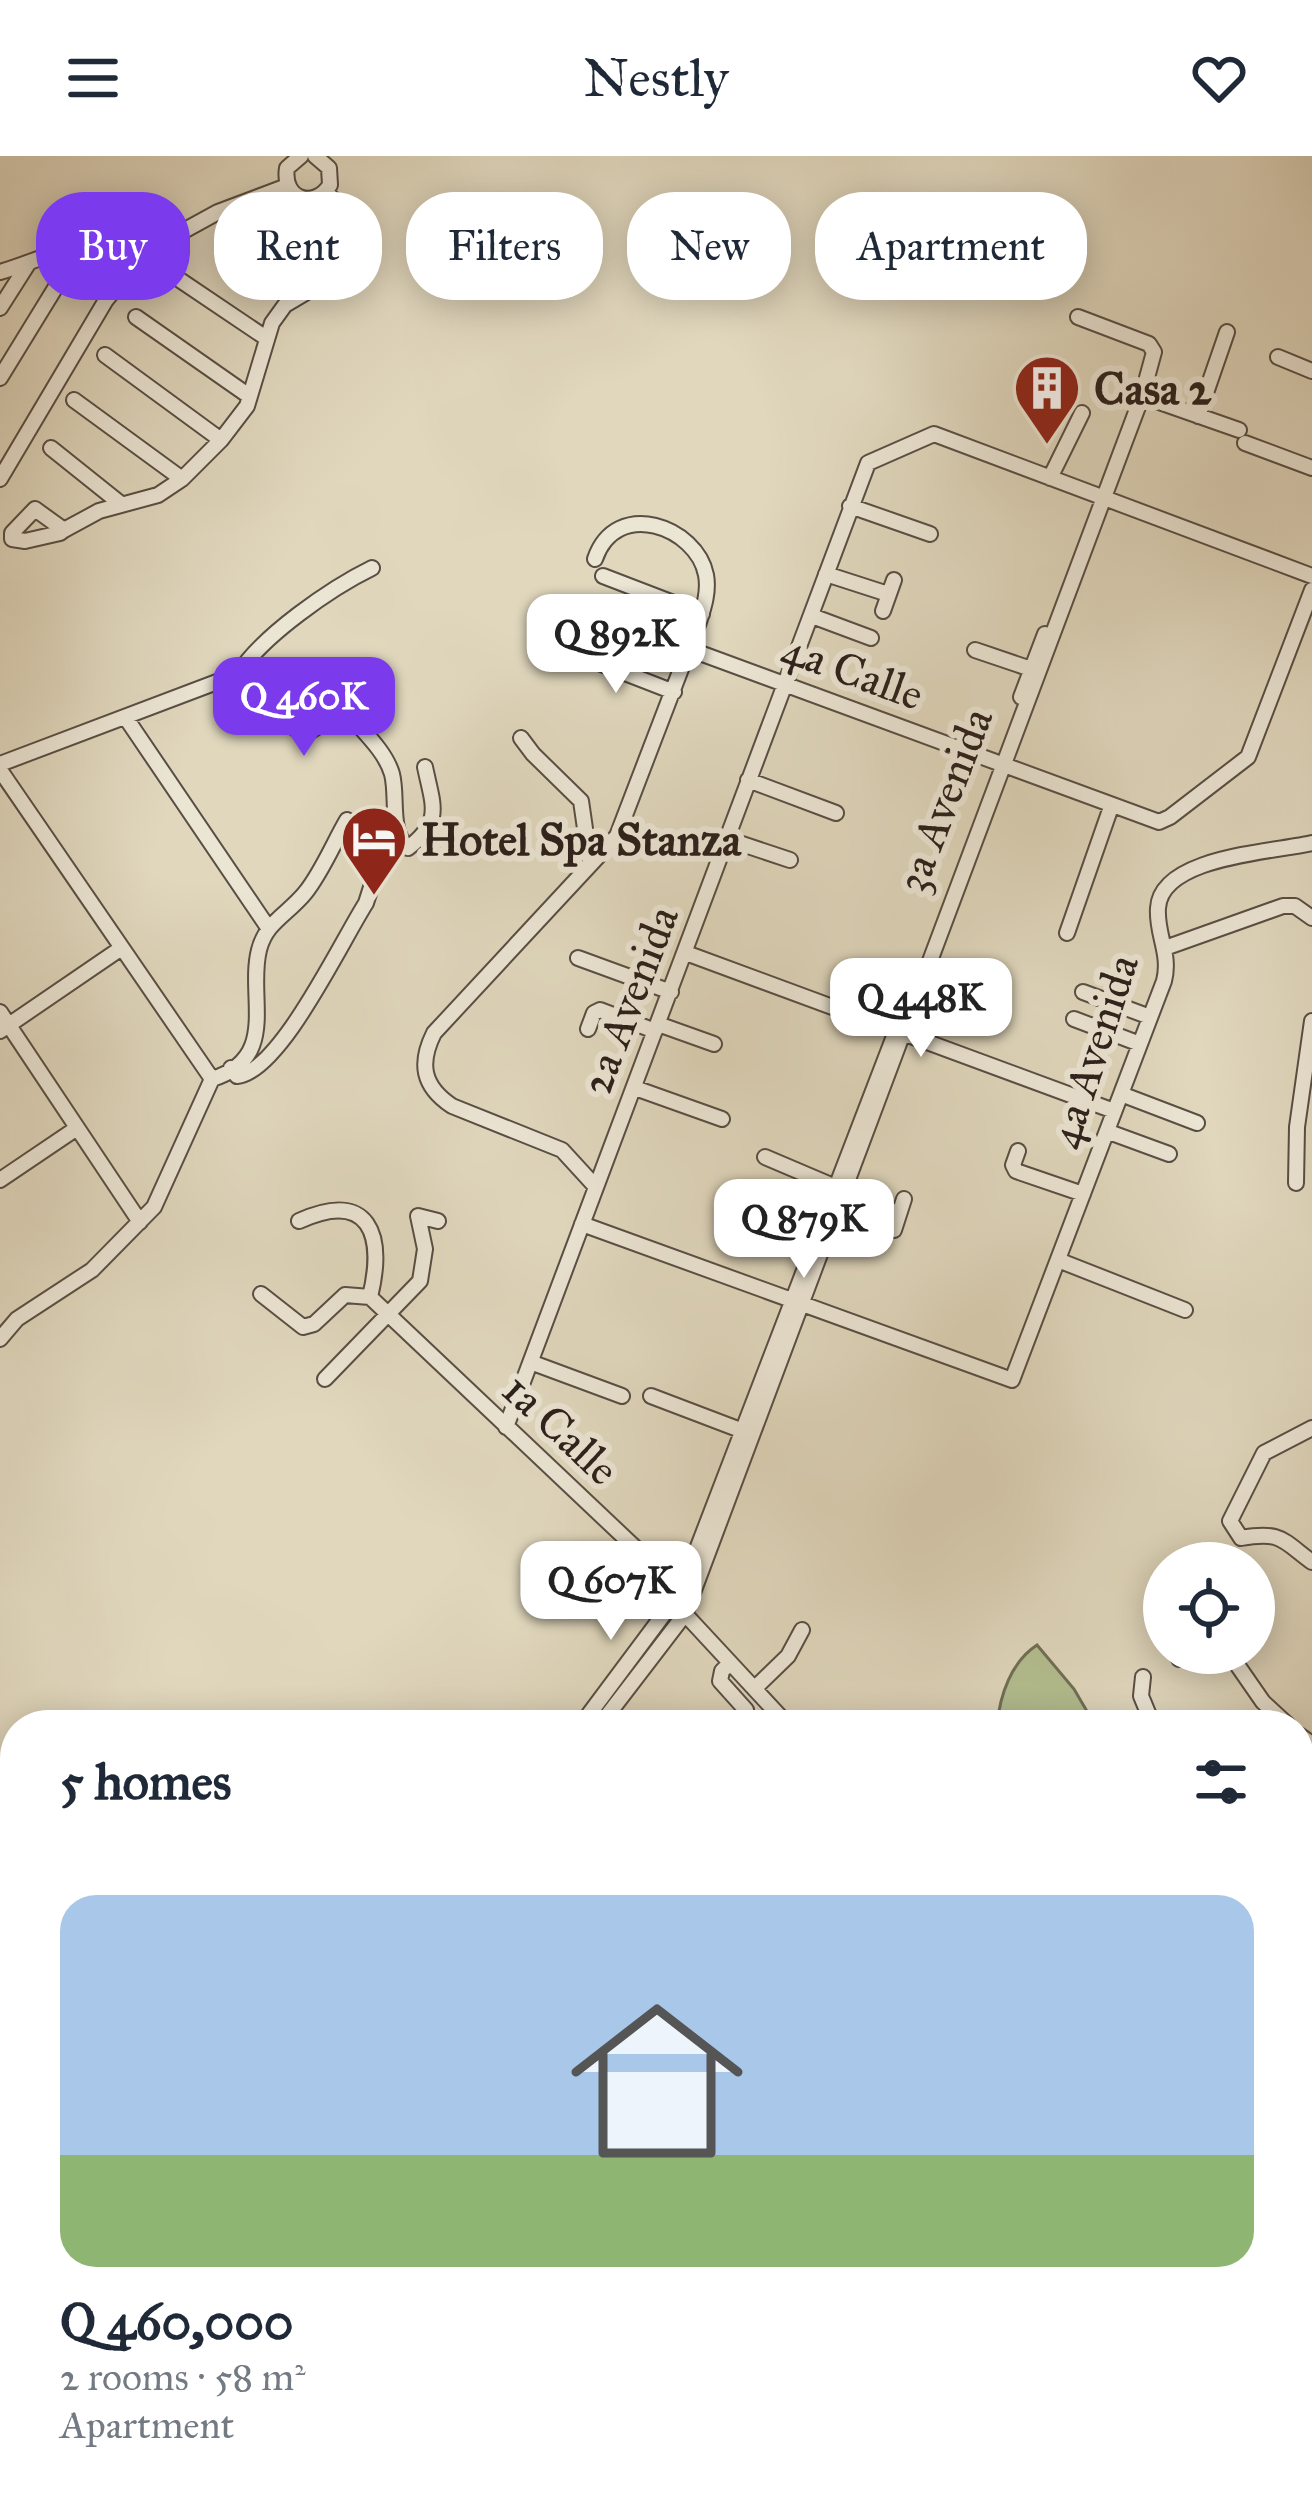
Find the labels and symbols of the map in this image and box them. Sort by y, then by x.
building icon: Casa 2 [1012,353,1082,447]
place label: Casa 2 [1094,361,1212,416]
pin: Q 892K [518,594,714,696]
street label: 4a Calle [775,620,931,722]
pin: Q 460K [206,657,402,759]
street label: 3a Avenida [884,700,1004,900]
hotel icon: Hotel Spa Stanza [339,804,409,898]
place label: Hotel Spa Stanza [421,812,742,867]
street label: 2a Avenida [568,898,690,1102]
street label: 4a Avenida [1036,947,1150,1155]
pin: Q 448K [823,958,1019,1060]
pin: Q 879K [706,1179,902,1281]
street label: 1a Calle [491,1361,631,1497]
pin: Q 607K [513,1541,709,1643]

